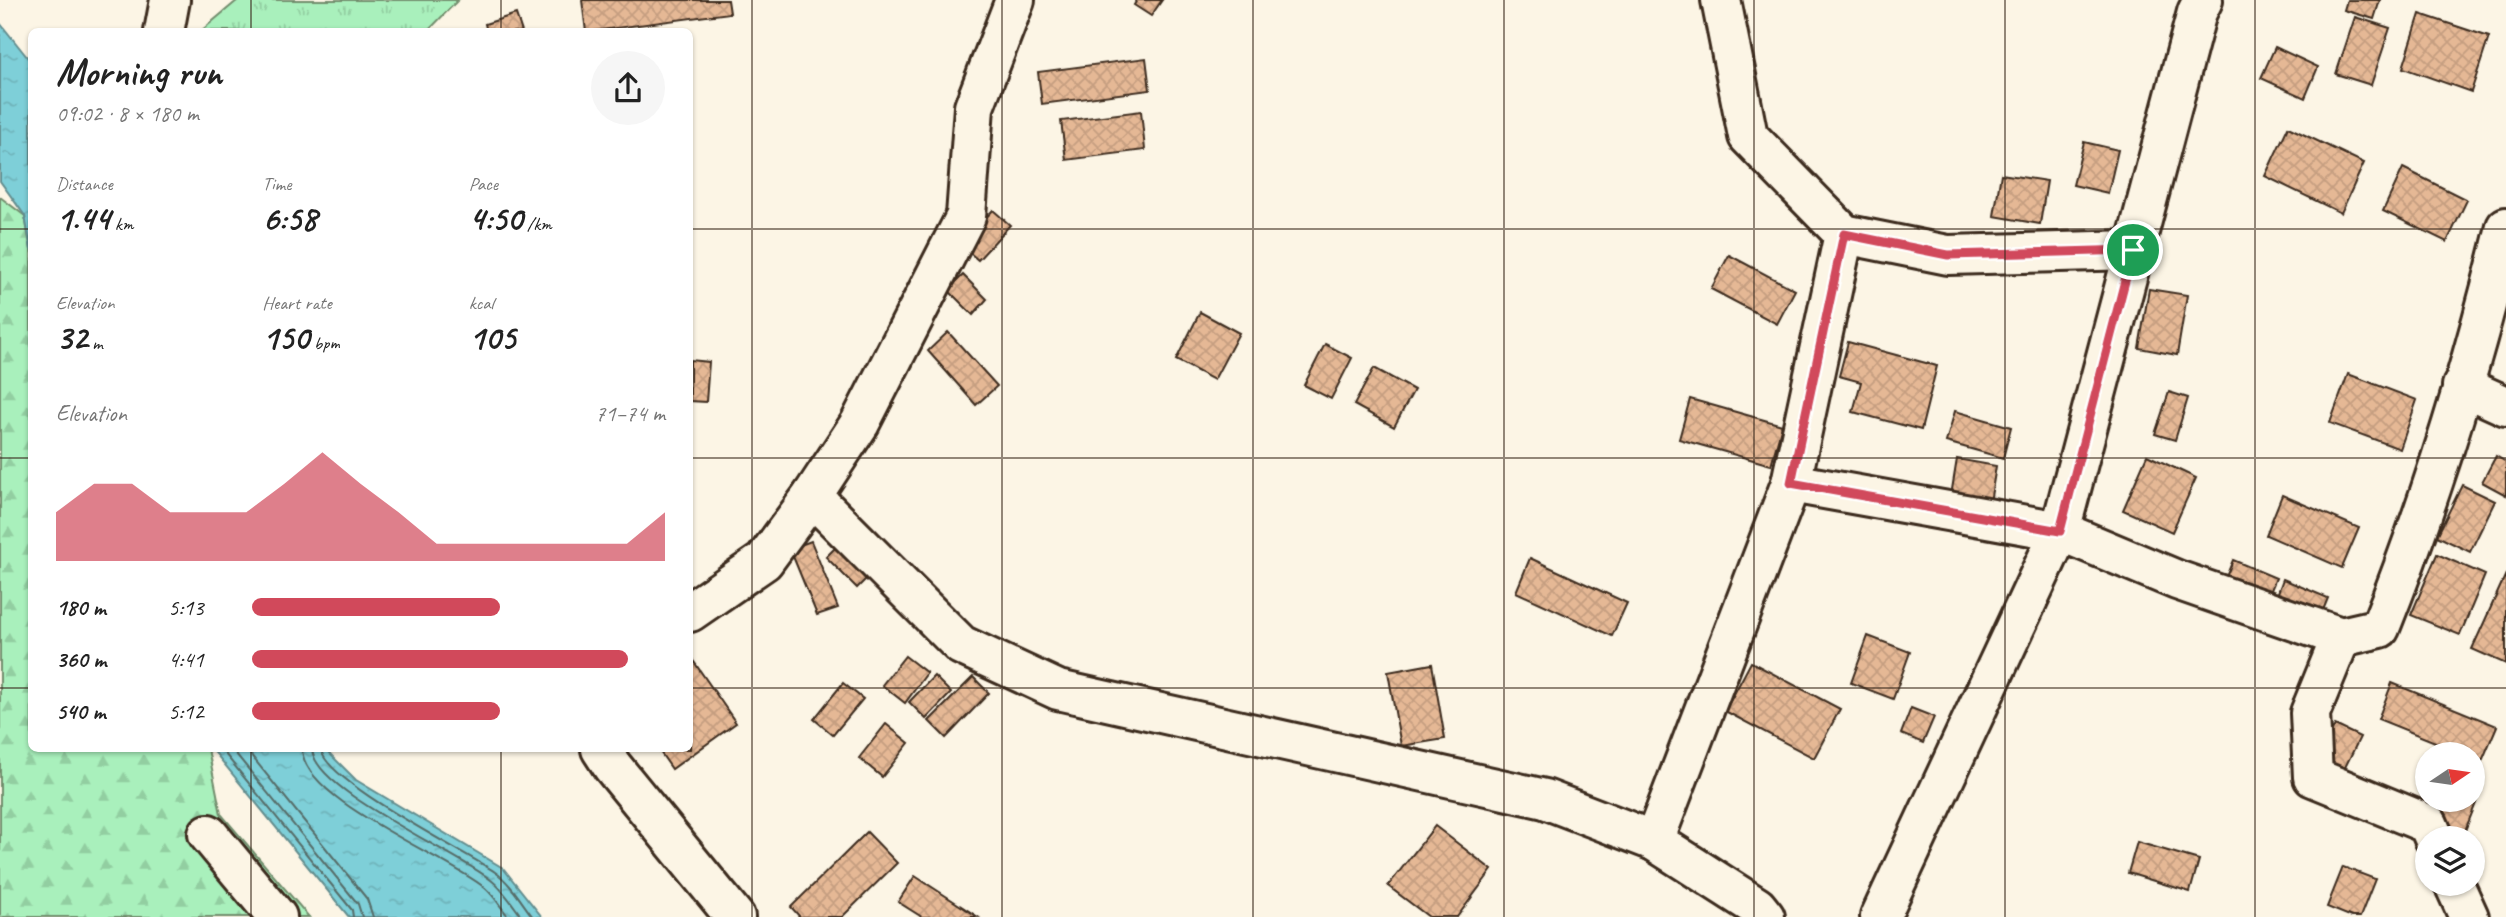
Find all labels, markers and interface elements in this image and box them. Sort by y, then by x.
text: Morning run [56,49,222,96]
button: share [591,51,665,125]
text: 09:02 · 8 × 180 m [56,99,199,128]
text: Distance [56,172,113,196]
text: Time [262,172,291,196]
text: Pace [469,172,498,196]
text: 1.44 [56,196,110,241]
text: 6:58 [262,196,317,241]
text: 4:50 [469,196,522,241]
text: km [110,212,133,236]
text: /km [522,212,552,236]
pin [2103,220,2163,280]
icon: arrive [2114,231,2152,269]
text: Elevation [56,291,114,315]
text: Heart rate [262,291,332,315]
text: kcal [469,291,494,315]
text: 32 [56,315,88,360]
text: 150 [262,315,309,360]
text: 105 [469,315,515,360]
text: m [88,331,103,355]
text: bpm [309,331,340,355]
text: Elevation [56,399,127,428]
text: 71–74 m [595,399,665,428]
text: 180 m [56,593,106,622]
text: 5:13 [168,593,204,622]
text: 360 m [56,645,106,674]
text: 4:41 [168,645,204,674]
text: 540 m [56,697,105,726]
text: 5:12 [168,697,204,726]
north arrow [2415,742,2485,812]
map controls [2415,742,2485,896]
button: layers [2415,826,2485,896]

